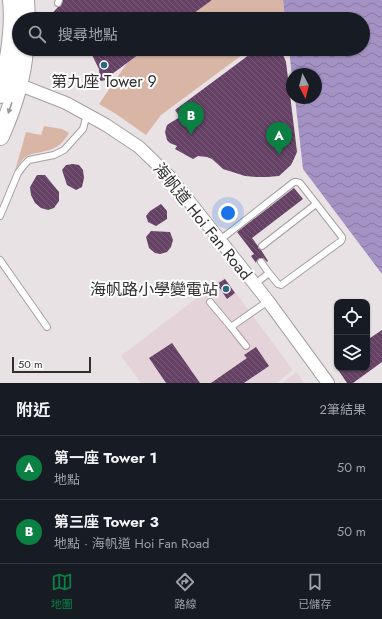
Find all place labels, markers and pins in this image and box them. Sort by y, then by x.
marker: 第九座 Tower 9 [99,60,109,70]
place label: 第九座 Tower 9 [51,70,157,93]
pin: B [178,102,204,135]
pin: A [266,122,292,155]
place label: 海帆路小學變電站 [90,278,218,301]
marker: 海帆路小學變電站 [221,284,231,294]

